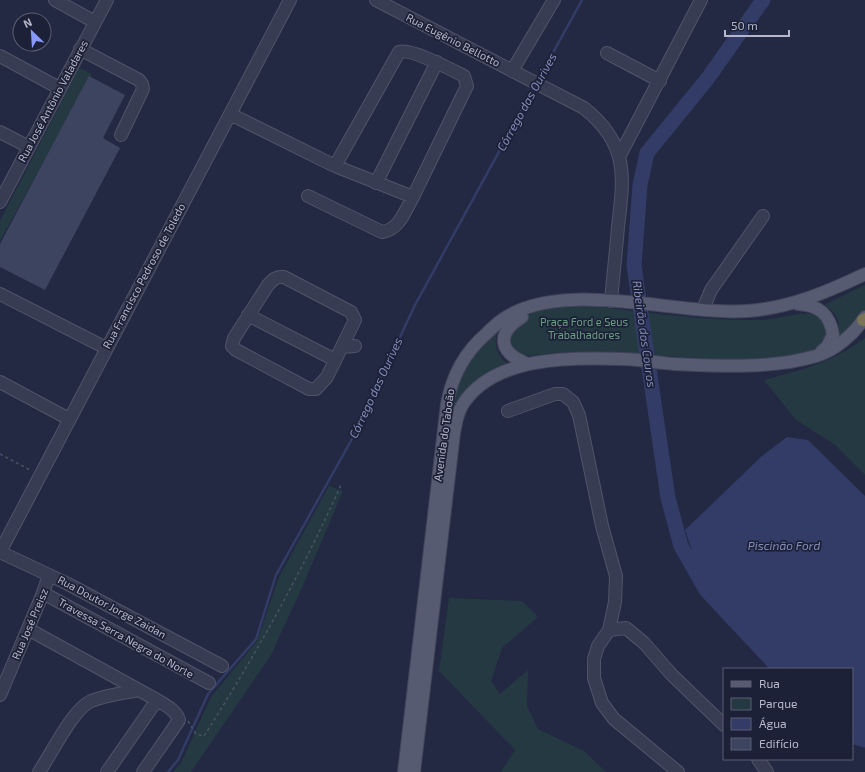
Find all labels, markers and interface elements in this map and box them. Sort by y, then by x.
street label: Rua Eugênio Bellotto [404,10,502,69]
north arrow [12,12,52,52]
scale bar [725,12,789,38]
text: N [21,15,34,30]
text: 50 m [731,18,758,32]
street label: Rua José Antônio Valadares [15,37,90,164]
water label: Córrego das Ourives [493,50,559,153]
street label: Rua Francisco Pedroso de Toledo [100,201,188,351]
water label: Ribeirão dos Couros [631,280,659,388]
park label: Praça Ford e Seus Trabalhadores [540,315,628,341]
water label: Córrego das Ourives [346,335,405,440]
street label: Avenida do Taboão [431,388,456,482]
water label: Piscinão Ford [748,538,820,552]
street label: Rua Doutor Jorge Zaidan [56,572,169,641]
street label: Rua José Preisz [9,586,50,661]
street label: Travessa Serra Negra do Norte [56,595,196,680]
legend [723,668,853,760]
text: Rua [759,676,780,690]
text: Parque [759,696,797,710]
text: Água [759,716,787,730]
text: Edifício [759,736,799,750]

